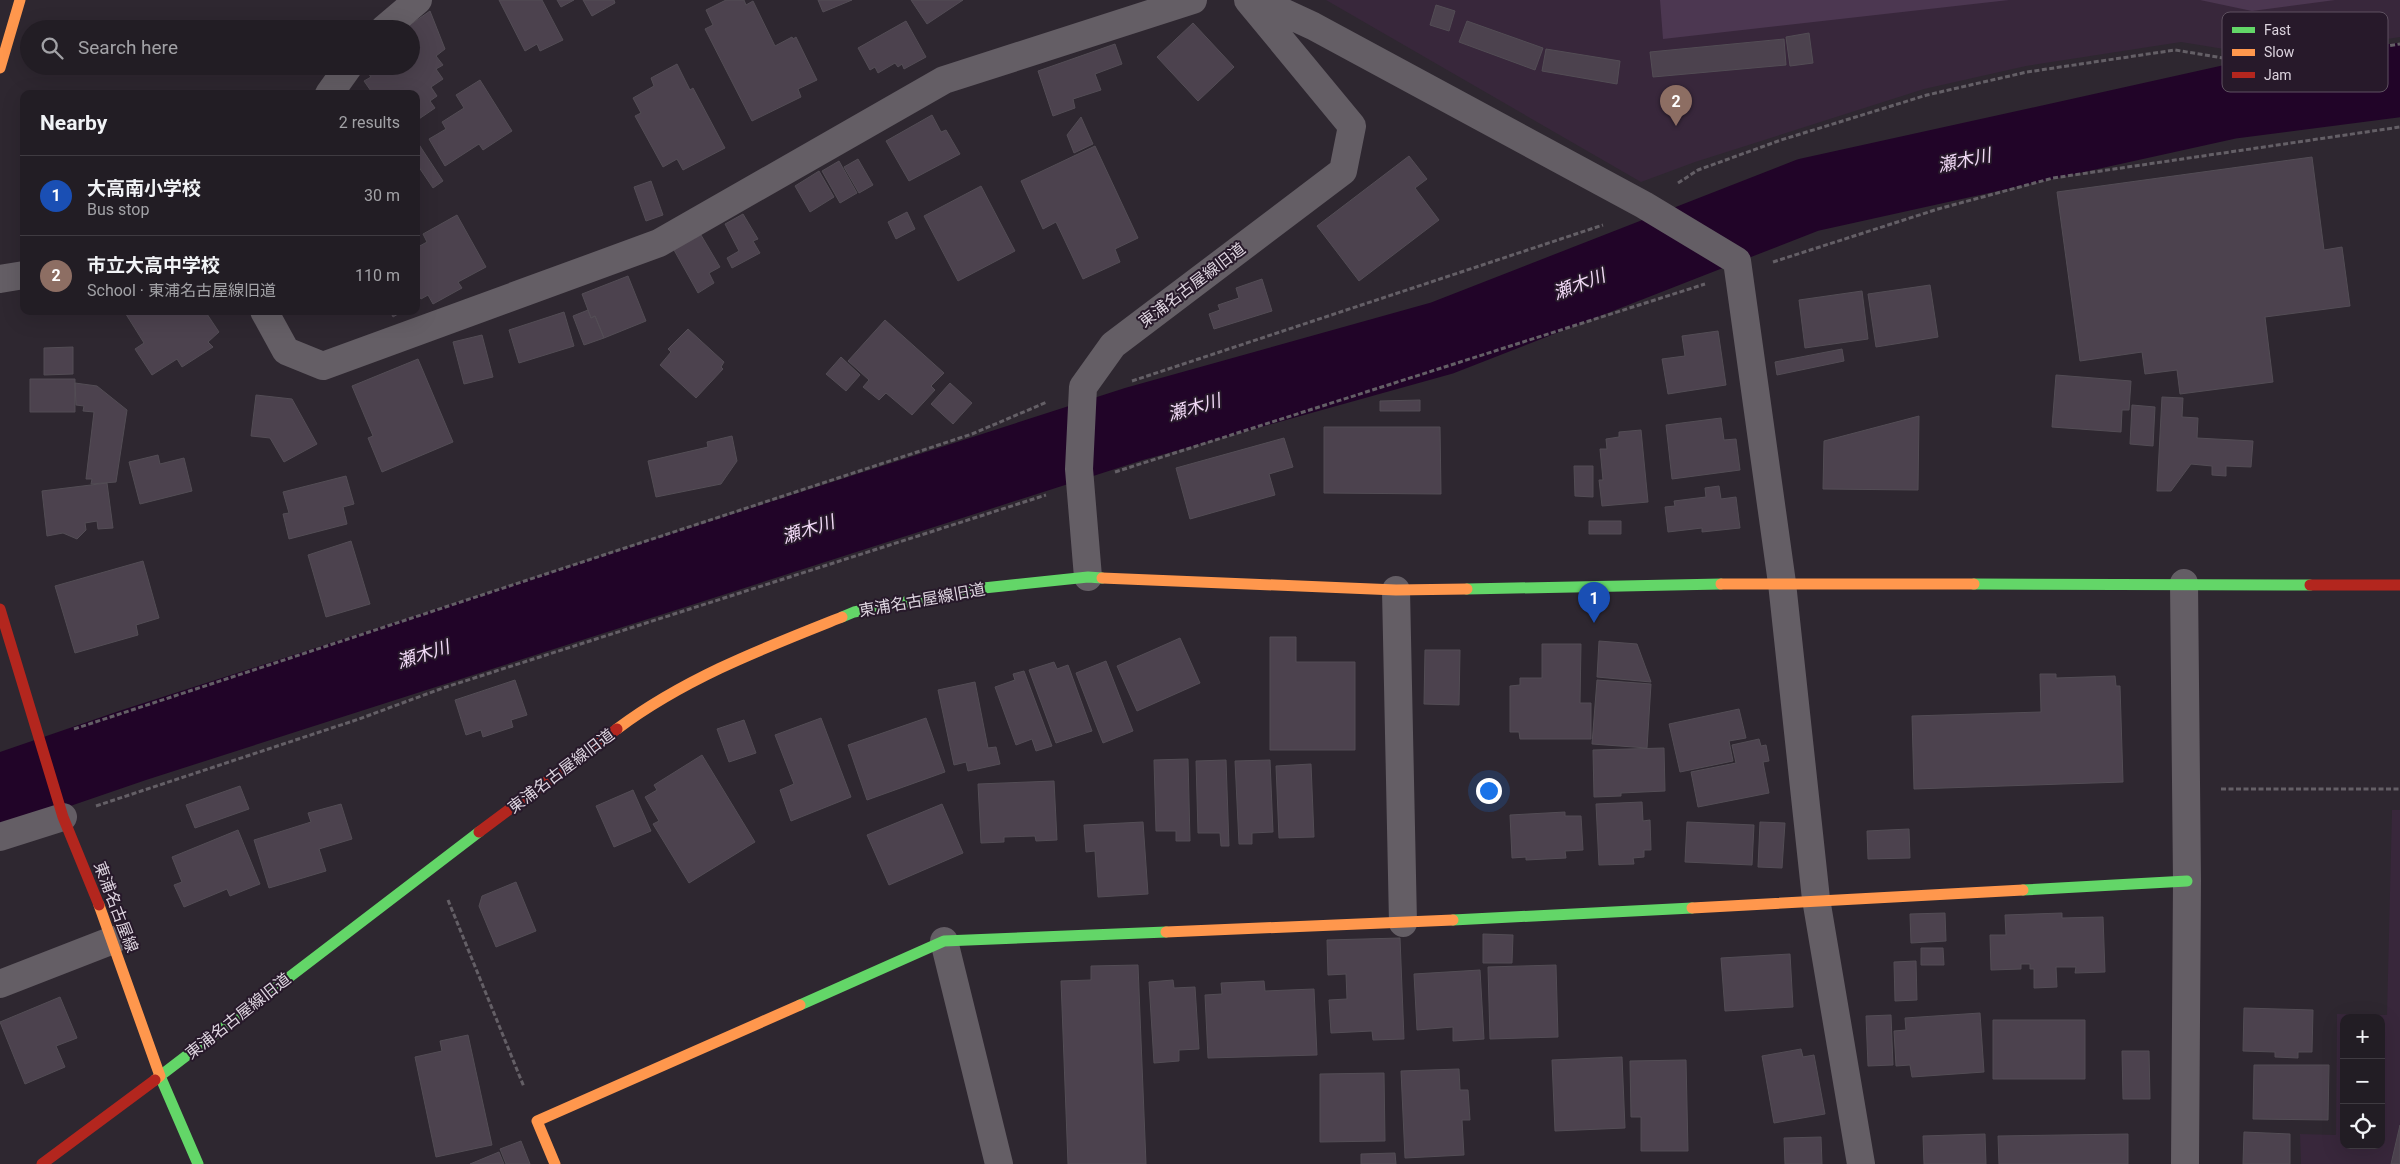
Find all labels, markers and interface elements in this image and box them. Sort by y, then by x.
legend [2222,12,2388,92]
search box [20,20,420,75]
text: Fast [2264,22,2291,38]
icon: search [38,34,66,62]
text: Search here [78,36,178,59]
text: Slow [2264,44,2295,60]
text: Jam [2264,67,2292,83]
pin: 2 [1660,85,1692,126]
text: Nearby [40,111,107,135]
text: 2 results [339,113,400,132]
water label: 瀬木川 [1935,144,1995,176]
text: 大高南小学校 [87,177,201,200]
text: 1 [51,186,61,205]
text: 30 m [364,186,400,205]
text: Bus stop [87,200,149,219]
street label: 東浦名古屋線旧道 [1135,239,1249,331]
text: 市立大高中学校 [87,254,220,277]
water label: 瀬木川 [1550,264,1610,303]
text: 2 [51,266,61,285]
text: 110 m [355,266,400,285]
text: School · 東浦名古屋線旧道 [87,281,276,300]
water label: 瀬木川 [1165,389,1225,425]
water label: 瀬木川 [779,510,839,547]
street label: 東浦名古屋線旧道 [857,580,987,620]
pin: 1 [1578,582,1610,623]
water label: 瀬木川 [394,635,454,672]
street label: 東浦名古屋線旧道 [504,725,618,817]
your location [1476,778,1502,804]
street label: 東浦名古屋線 [90,859,142,955]
street label: 東浦名古屋線旧道 [182,969,294,1063]
map controls [2340,1014,2385,1149]
button: + [2340,1014,2385,1059]
button: − [2340,1059,2385,1104]
button: locate [2340,1104,2385,1149]

